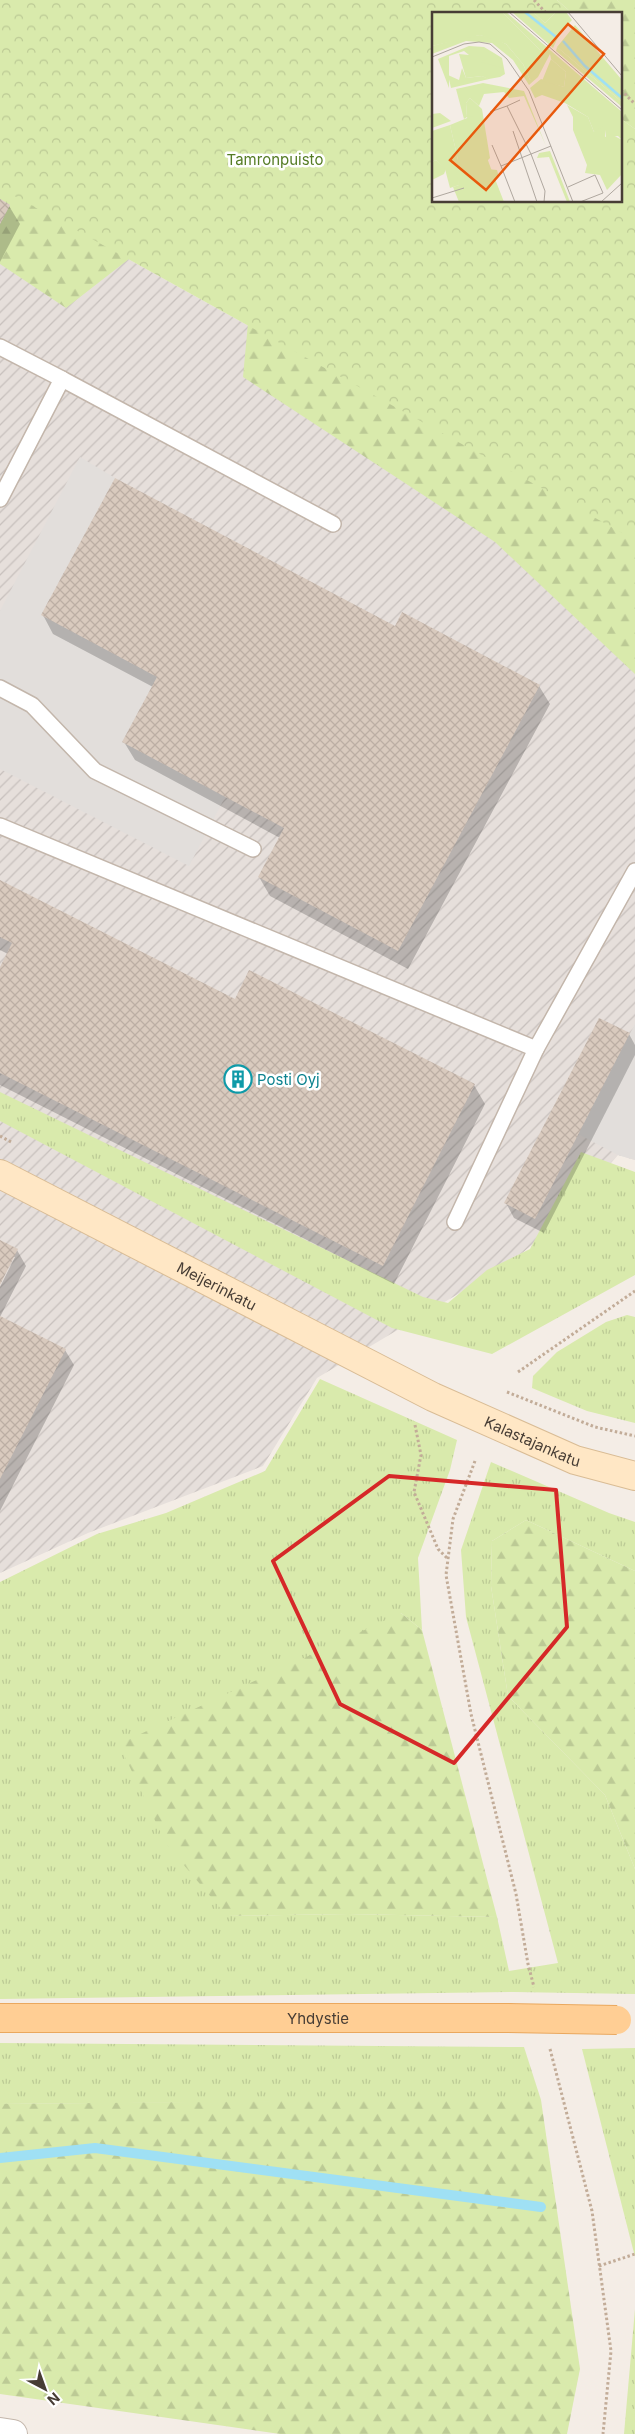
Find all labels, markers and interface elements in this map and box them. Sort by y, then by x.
inset map [432,12,622,202]
park label: Tamronpuisto [227,150,323,169]
building icon: Posti Oyj [223,1064,253,1094]
place label: Posti Oyj [257,1070,320,1089]
street label: Meijerinkatu [174,1257,260,1314]
street label: Kalastajankatu [481,1412,583,1471]
street label: Yhdystie [287,2009,349,2028]
north arrow [20,2364,70,2414]
text: N [44,2389,63,2409]

